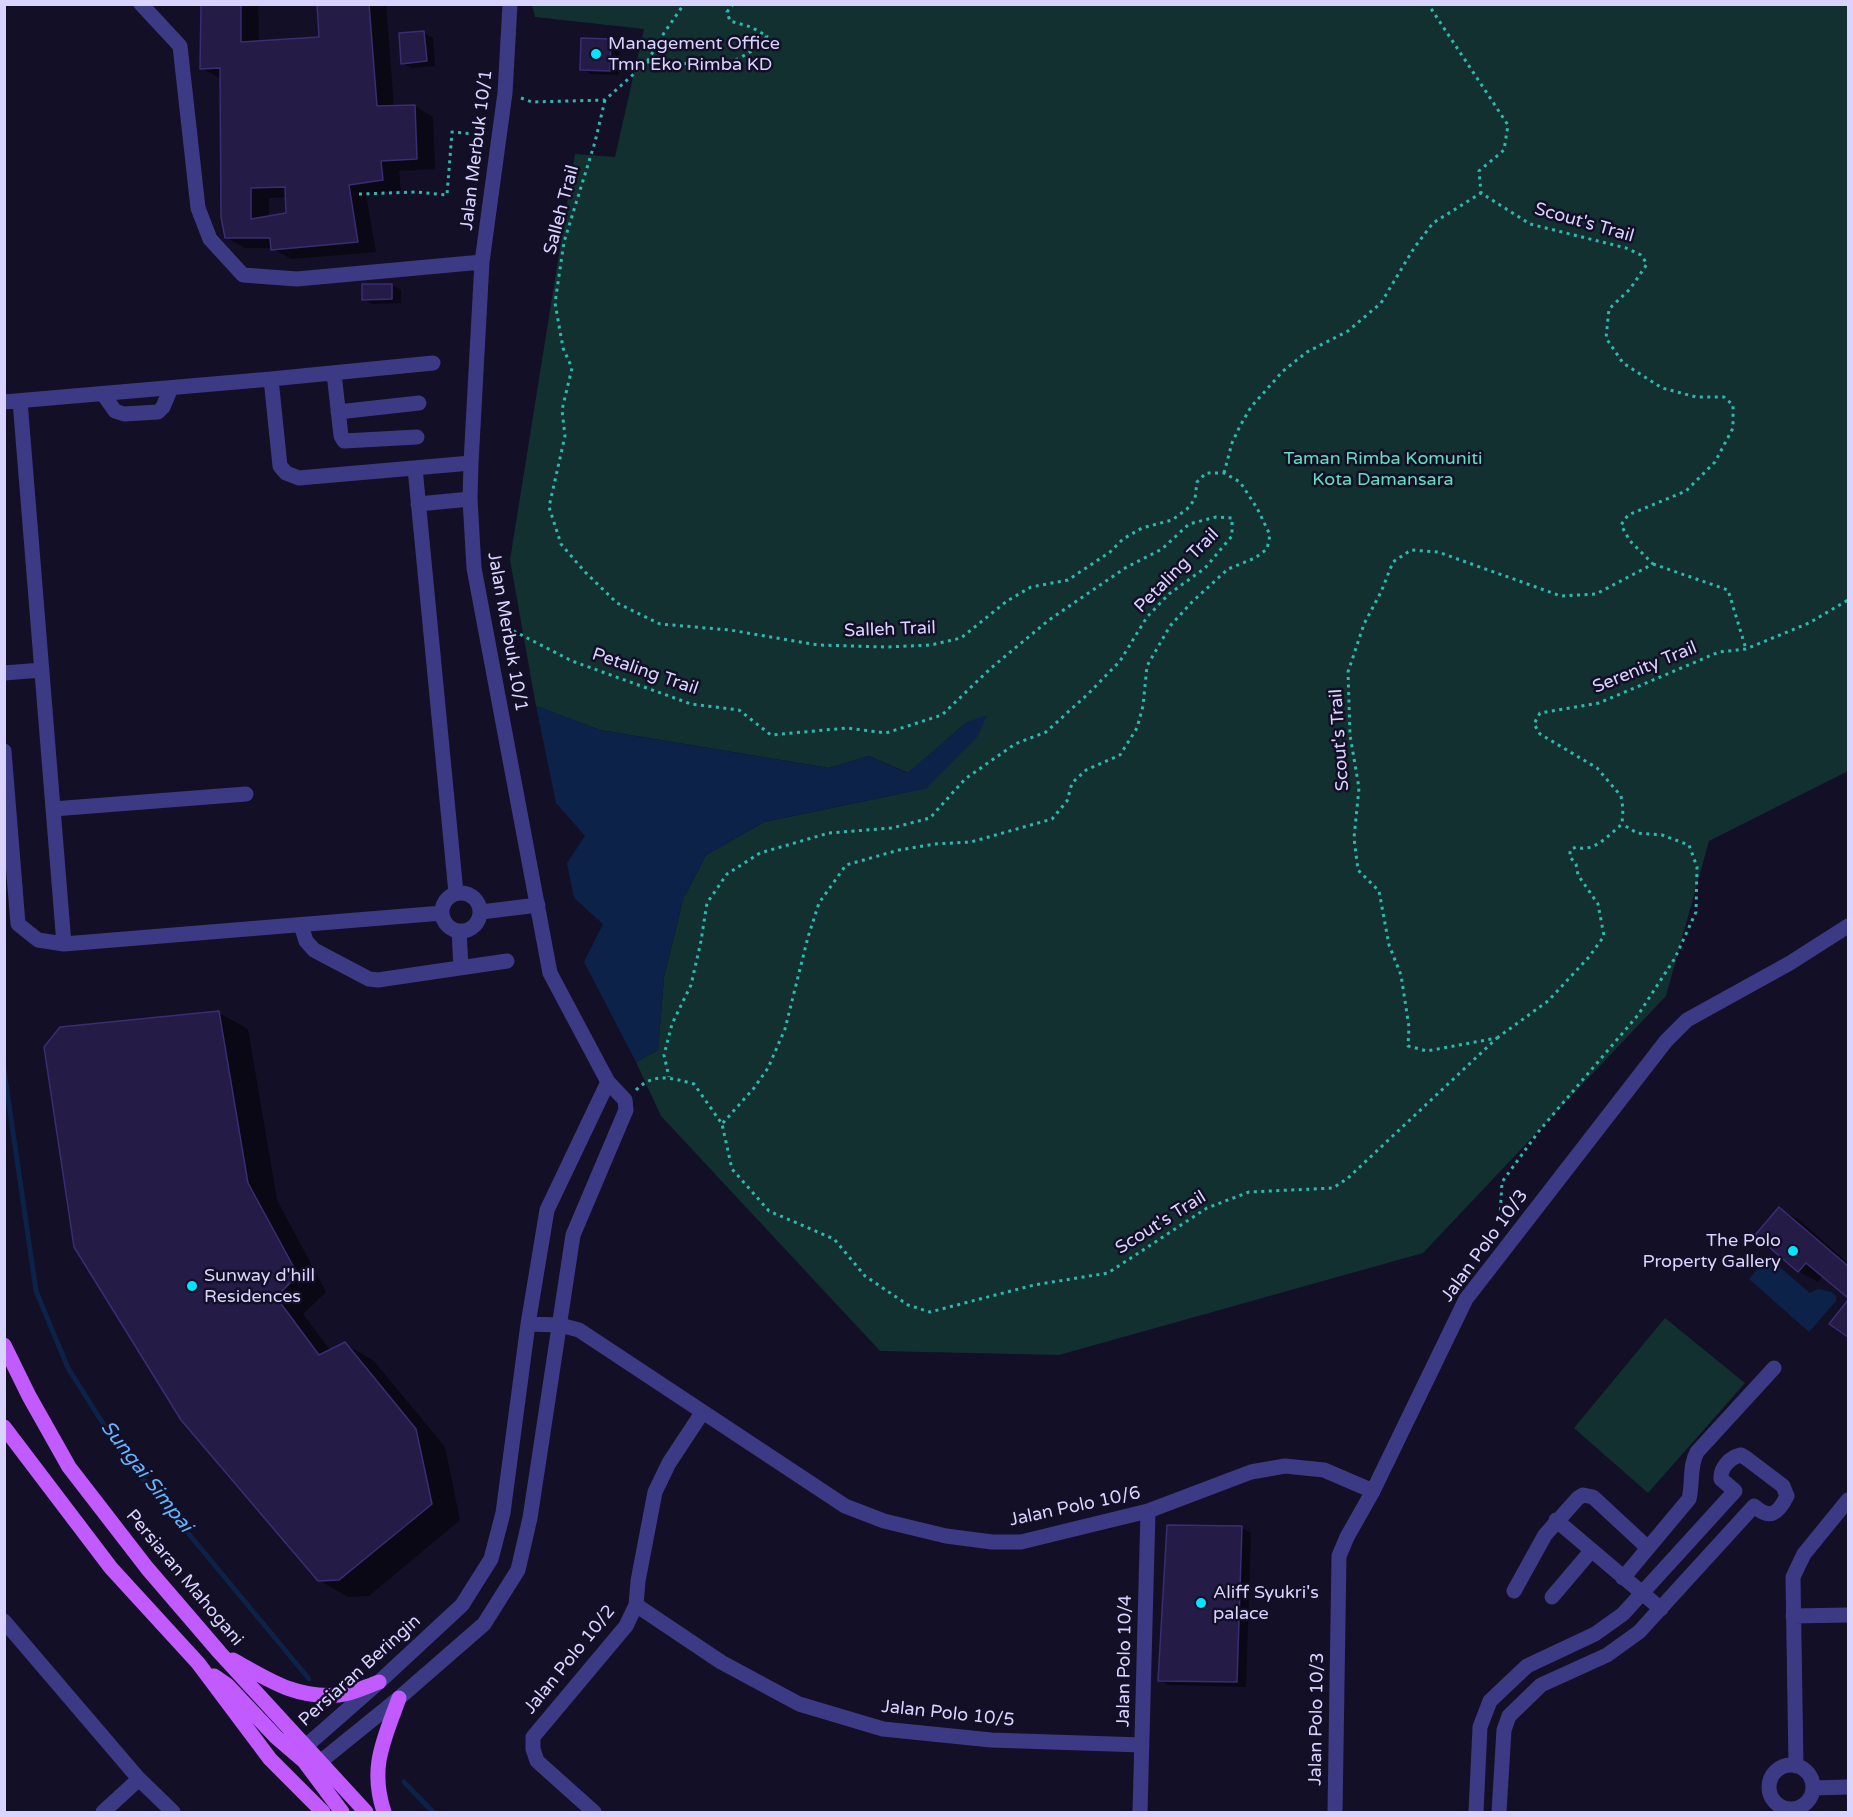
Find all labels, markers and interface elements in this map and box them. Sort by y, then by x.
place label: Management Office Tmn Eko Rimba KD [608,33,780,76]
marker: Management Office Tmn Eko Rimba KD [589,47,603,61]
street label: Jalan Merbuk 10/1 [456,68,498,232]
street label: Salleh Trail [540,163,584,257]
street label: Scout's Trail [1532,198,1636,248]
park label: Taman Rimba Komuniti Kota Damansara [1283,448,1483,490]
street label: Petaling Trail [1130,524,1224,618]
street label: Jalan Merbuk 10/1 [482,551,532,713]
street label: Salleh Trail [844,618,936,642]
street label: Serenity Trail [1590,637,1700,699]
street label: Petaling Trail [589,644,701,700]
street label: Scout's Trail [1326,688,1354,792]
street label: Jalan Polo 10/3 [1437,1186,1533,1306]
street label: Scout's Trail [1112,1187,1210,1259]
place label: The Polo Property Gallery [1642,1230,1781,1272]
marker: The Polo Property Gallery [1786,1244,1800,1258]
place label: Sunway d'hill Residences [204,1265,315,1308]
marker: Sunway d'hill Residences [185,1279,199,1293]
water label: Sungai Simpai [95,1416,197,1538]
street label: Jalan Polo 10/6 [1007,1483,1143,1531]
street label: Persiaran Mahogani [121,1506,247,1650]
place label: Aliff Syukri's palace [1213,1582,1319,1624]
street label: Jalan Polo 10/4 [1113,1595,1137,1727]
marker: Aliff Syukri's palace [1194,1596,1208,1610]
street label: Jalan Polo 10/2 [520,1601,620,1719]
street label: Persiaran Beringin [295,1611,425,1731]
street label: Jalan Polo 10/3 [1305,1652,1329,1786]
street label: Jalan Polo 10/5 [880,1696,1016,1732]

